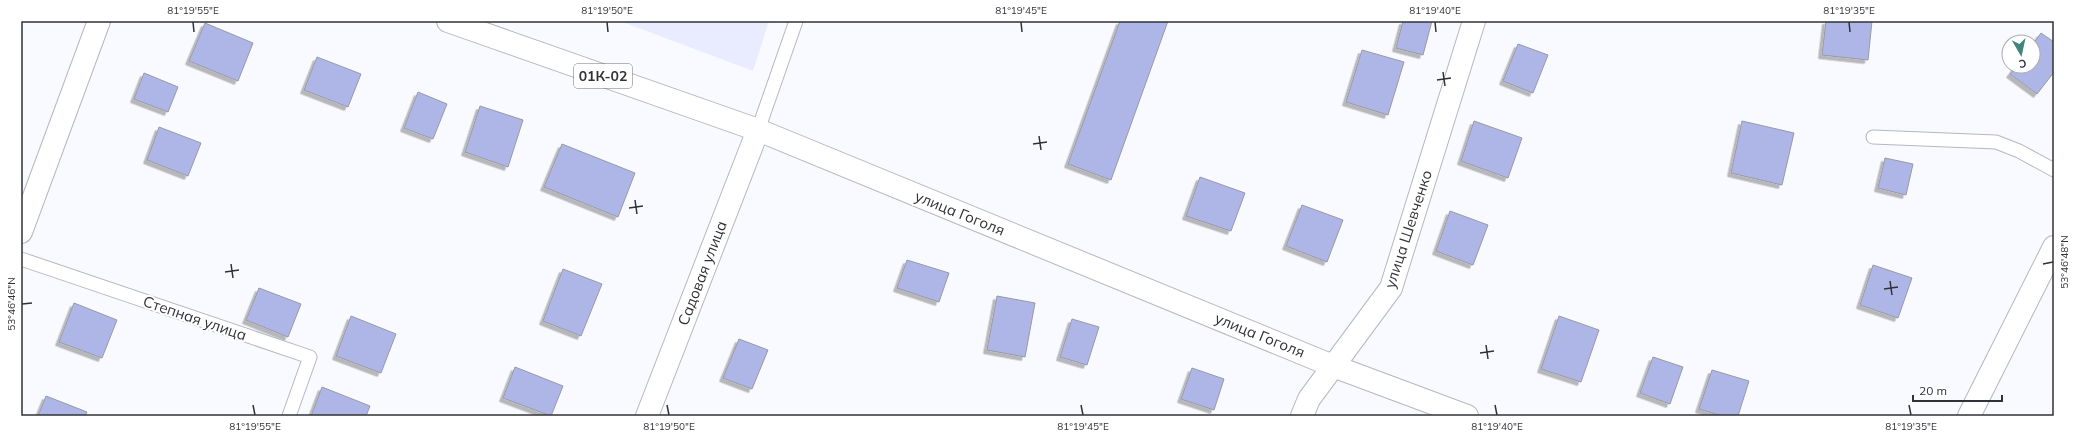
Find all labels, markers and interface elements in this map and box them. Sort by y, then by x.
text: 81°19'55"E [167,4,219,17]
text: 81°19'50"E [581,4,633,17]
text: 81°19'45"E [995,4,1047,17]
text: 81°19'40"E [1409,4,1461,17]
text: 81°19'35"E [1823,4,1875,17]
north arrow [2001,34,2041,74]
text: С [2017,56,2027,71]
road number: 01К-02 [574,64,632,88]
street label: улица Шевченко [1380,168,1436,290]
street label: улица Гоголя [912,186,1008,240]
street label: Садовая улица [673,218,731,328]
text: 53°46'48"N [2058,235,2071,289]
text: 53°46'46"N [5,277,18,331]
street label: Степная улица [141,291,249,345]
street label: улица Гоголя [1212,308,1308,362]
scale bar [1913,377,2002,403]
text: 20 m [1919,383,1947,398]
text: 81°19'55"E [229,420,281,433]
text: 81°19'50"E [643,420,695,433]
text: 81°19'45"E [1057,420,1109,433]
text: 81°19'40"E [1471,420,1523,433]
text: 81°19'35"E [1885,420,1937,433]

